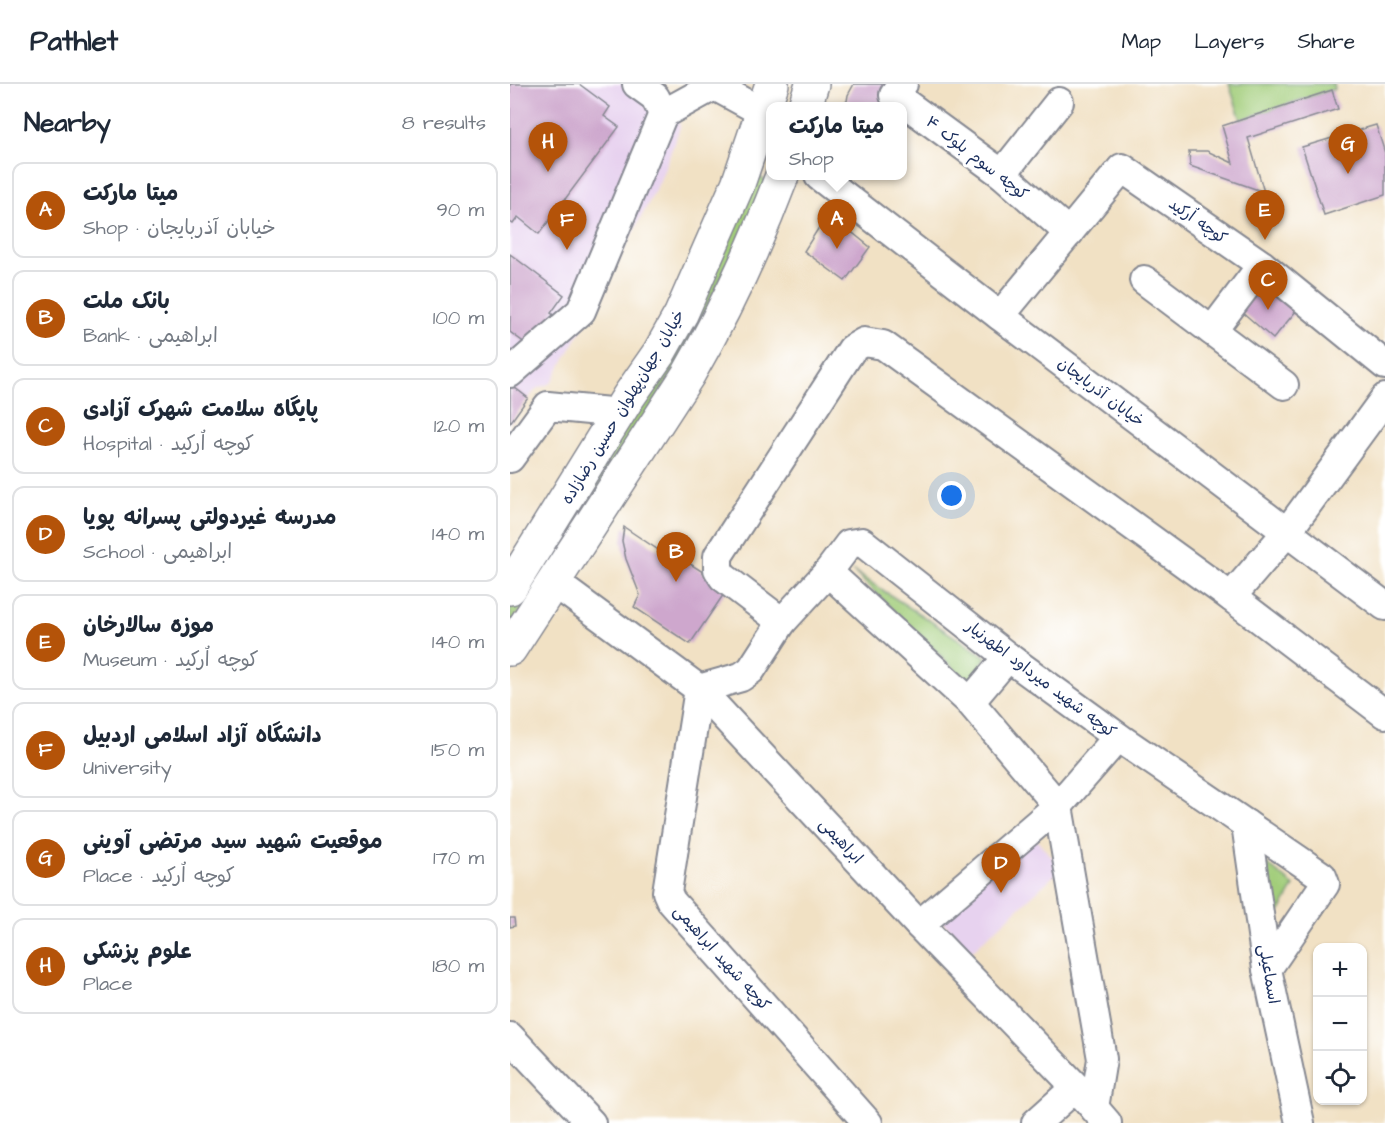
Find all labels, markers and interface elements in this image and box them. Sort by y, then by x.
text: Pathlet [30,22,118,61]
text: Map [1121,27,1161,56]
text: Layers [1194,27,1264,56]
text: Share [1297,27,1355,56]
popup [766,102,907,180]
text: Nearby [24,105,111,141]
text: 8 results [402,109,486,137]
text: میتا مارکت [789,111,884,142]
street label: کوچه سوم بلوک ۴ [920,111,1033,206]
pin: H [528,122,567,172]
pin: G [1328,124,1368,174]
text: Shop [789,145,834,173]
text: میتا مارکت [83,178,178,209]
pin: E [1246,190,1284,240]
street label: کوچه اُرکید [1164,192,1232,249]
text: A [39,196,52,224]
text: 90 m [436,196,484,224]
pin: F [548,200,586,250]
pin: A [818,200,856,249]
text: Shop · خیابان آذربایجان [83,214,276,242]
pin: C [1248,260,1287,310]
text: بانک ملت [83,286,170,317]
text: B [38,304,53,332]
text: 100 m [433,304,484,332]
street label: خیابان جهان‌پهلوان حسین رضا‌زاده [556,306,690,508]
text: Bank · ابراهیمی [83,322,218,350]
street label: خیابان آذربایجان [1053,352,1149,432]
text: پایگاه سلامت شهرک آزادی [83,394,318,425]
text: C [38,412,53,440]
text: 120 m [434,412,484,440]
text: Hospital · کوچه اُرکید [83,430,254,458]
your location [937,481,966,510]
text: مدرسه غیردولتی پسرانه پویا [83,502,336,533]
text: D [39,520,52,548]
text: 140 m [432,520,484,548]
pin: B [656,532,696,582]
text: School · ابراهیمی [83,538,232,566]
text: موزه سالارخان [83,610,214,641]
street label: کوچه شهید میرداود اطهرنیار [960,615,1121,743]
text: E [40,628,51,656]
text: 140 m [432,628,484,656]
text: Museum · کوچه اُرکید [83,646,258,674]
text: دانشگاه آزاد اسلامی اردبیل [83,720,322,751]
text: F [39,736,52,764]
text: 150 m [431,736,484,764]
text: University [83,754,172,782]
street label: ابراهیمی [814,813,868,869]
text: موقعیت شهید سید مرتضی آوینی [83,826,383,857]
text: G [39,844,52,872]
text: 170 m [433,844,484,872]
pin: D [982,844,1020,893]
text: Place · کوچه اُرکید [83,862,235,890]
street label: کوچه شهید ابراهیمی [669,900,776,1016]
text: علوم پزشکی [83,936,192,967]
street label: اسماعیلی [1253,942,1285,1006]
map controls [1313,943,1367,1105]
button: + [1313,943,1367,997]
text: H [39,952,52,980]
text: 180 m [432,952,484,980]
text: Place [83,970,133,998]
button: − [1313,997,1367,1051]
button: locate [1313,1051,1367,1105]

